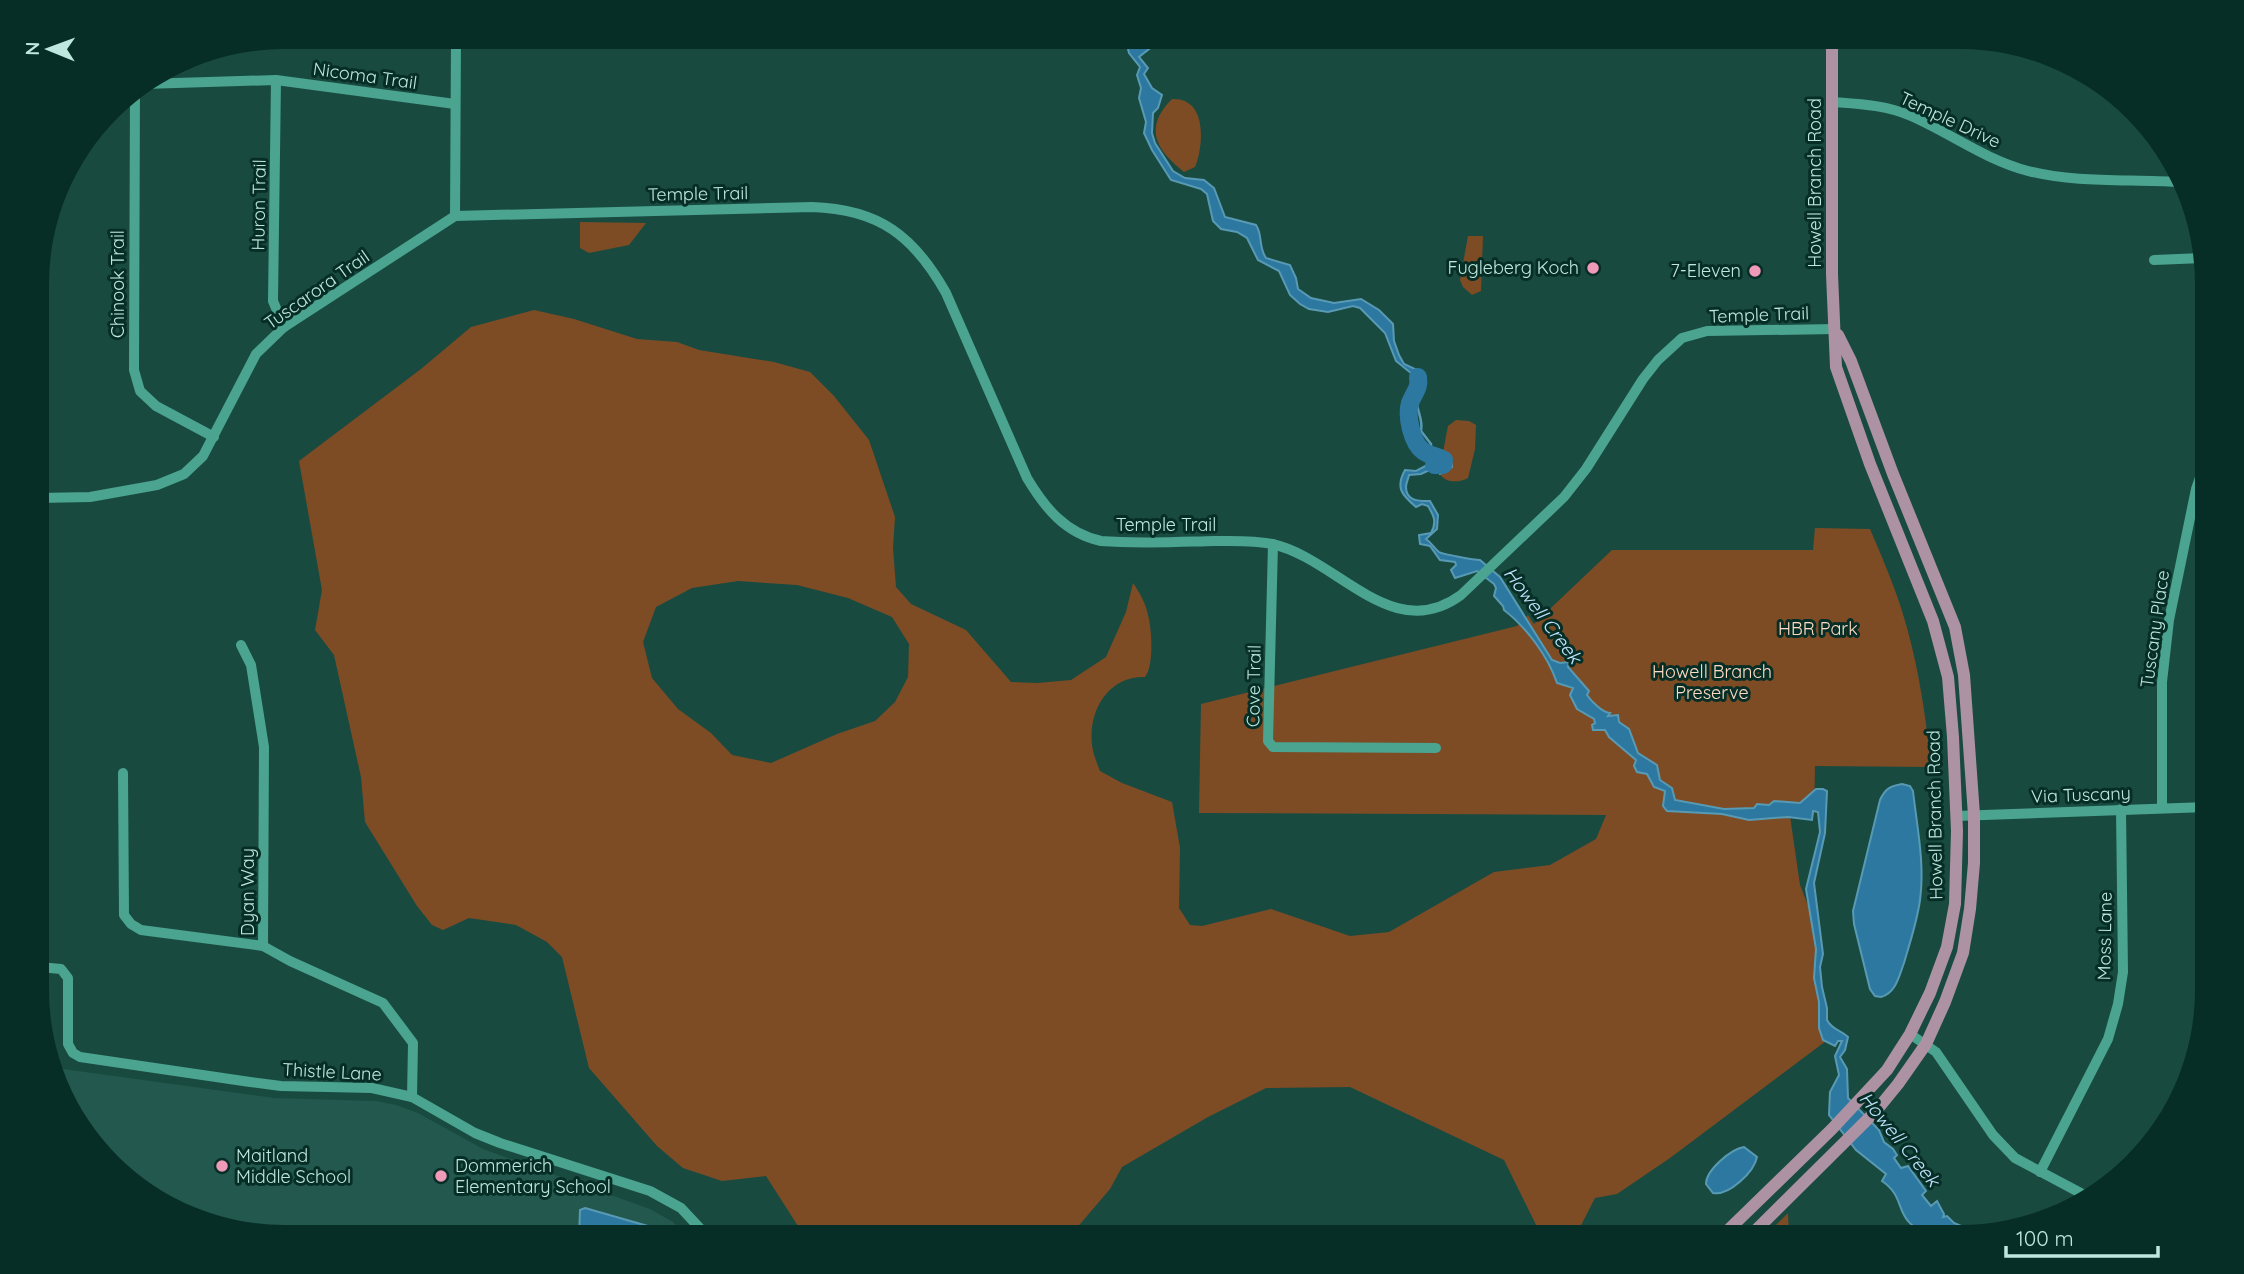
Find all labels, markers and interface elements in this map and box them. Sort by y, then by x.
north arrow [14,14,84,84]
text: N [20,42,44,56]
street label: Nicoma Trail [312,57,419,94]
street label: Temple Drive [1896,86,2004,153]
street label: Howell Branch Road [1803,98,1826,268]
street label: Huron Trail [246,159,271,251]
street label: Temple Trail [647,181,749,206]
street label: Chinook Trail [106,230,129,338]
street label: Tuscarora Trail [260,245,374,334]
place label: Fugleberg Koch [1448,256,1579,279]
place label: 7-Eleven [1670,259,1741,282]
marker: Fugleberg Koch [1585,260,1601,276]
marker: 7-Eleven [1747,263,1763,279]
street label: Temple Trail [1708,301,1810,328]
street label: Temple Trail [1116,513,1216,536]
water label: Howell Creek [1499,562,1588,670]
street label: Tuscany Place [2135,569,2174,689]
park label: HBR Park [1778,617,1858,640]
street label: Cove Trail [1241,645,1266,727]
park label: Howell Branch Preserve [1652,660,1772,704]
street label: Howell Branch Road [1922,730,1947,900]
street label: Via Tuscany [2031,781,2131,808]
street label: Dyan Way [236,848,259,936]
street label: Moss Lane [2092,891,2117,980]
street label: Thistle Lane [282,1057,382,1086]
water label: Howell Creek [1854,1087,1947,1193]
place label: Maitland Middle School [236,1144,351,1188]
place label: Dommerich Elementary School [455,1154,611,1198]
marker: Maitland Middle School [214,1158,230,1174]
marker: Dommerich Elementary School [433,1168,449,1184]
scale bar [2006,1214,2158,1258]
text: 100 m [2016,1225,2074,1251]

